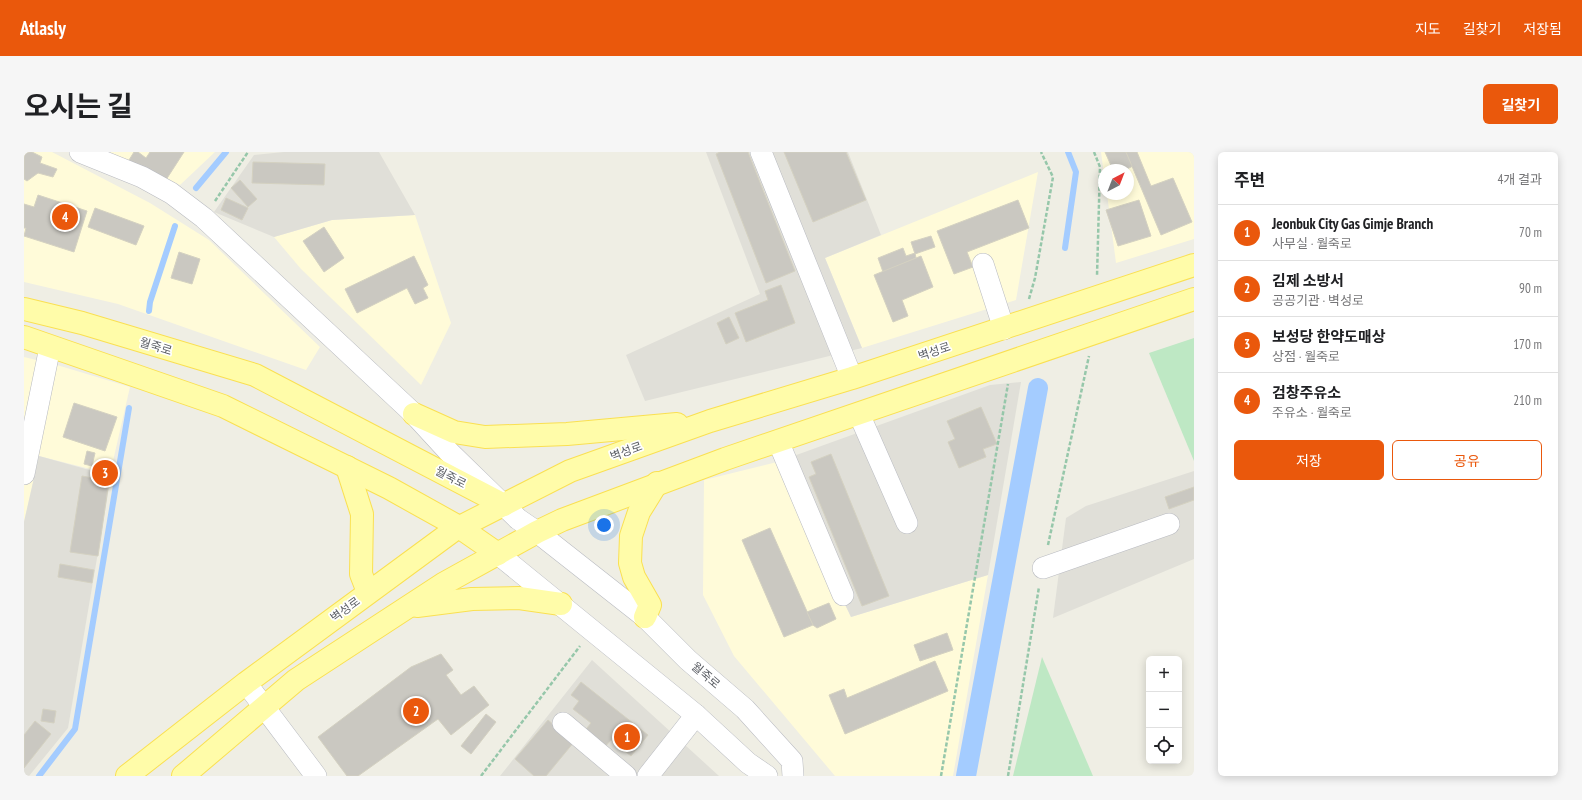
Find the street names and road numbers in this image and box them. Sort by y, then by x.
street label: 월죽로 [138,334,174,358]
street label: 벽성로 [916,339,952,363]
street label: 벽성로 [608,438,644,464]
street label: 월죽로 [433,463,469,491]
street label: 벽성로 [327,593,363,625]
street label: 월죽로 [688,659,724,691]

